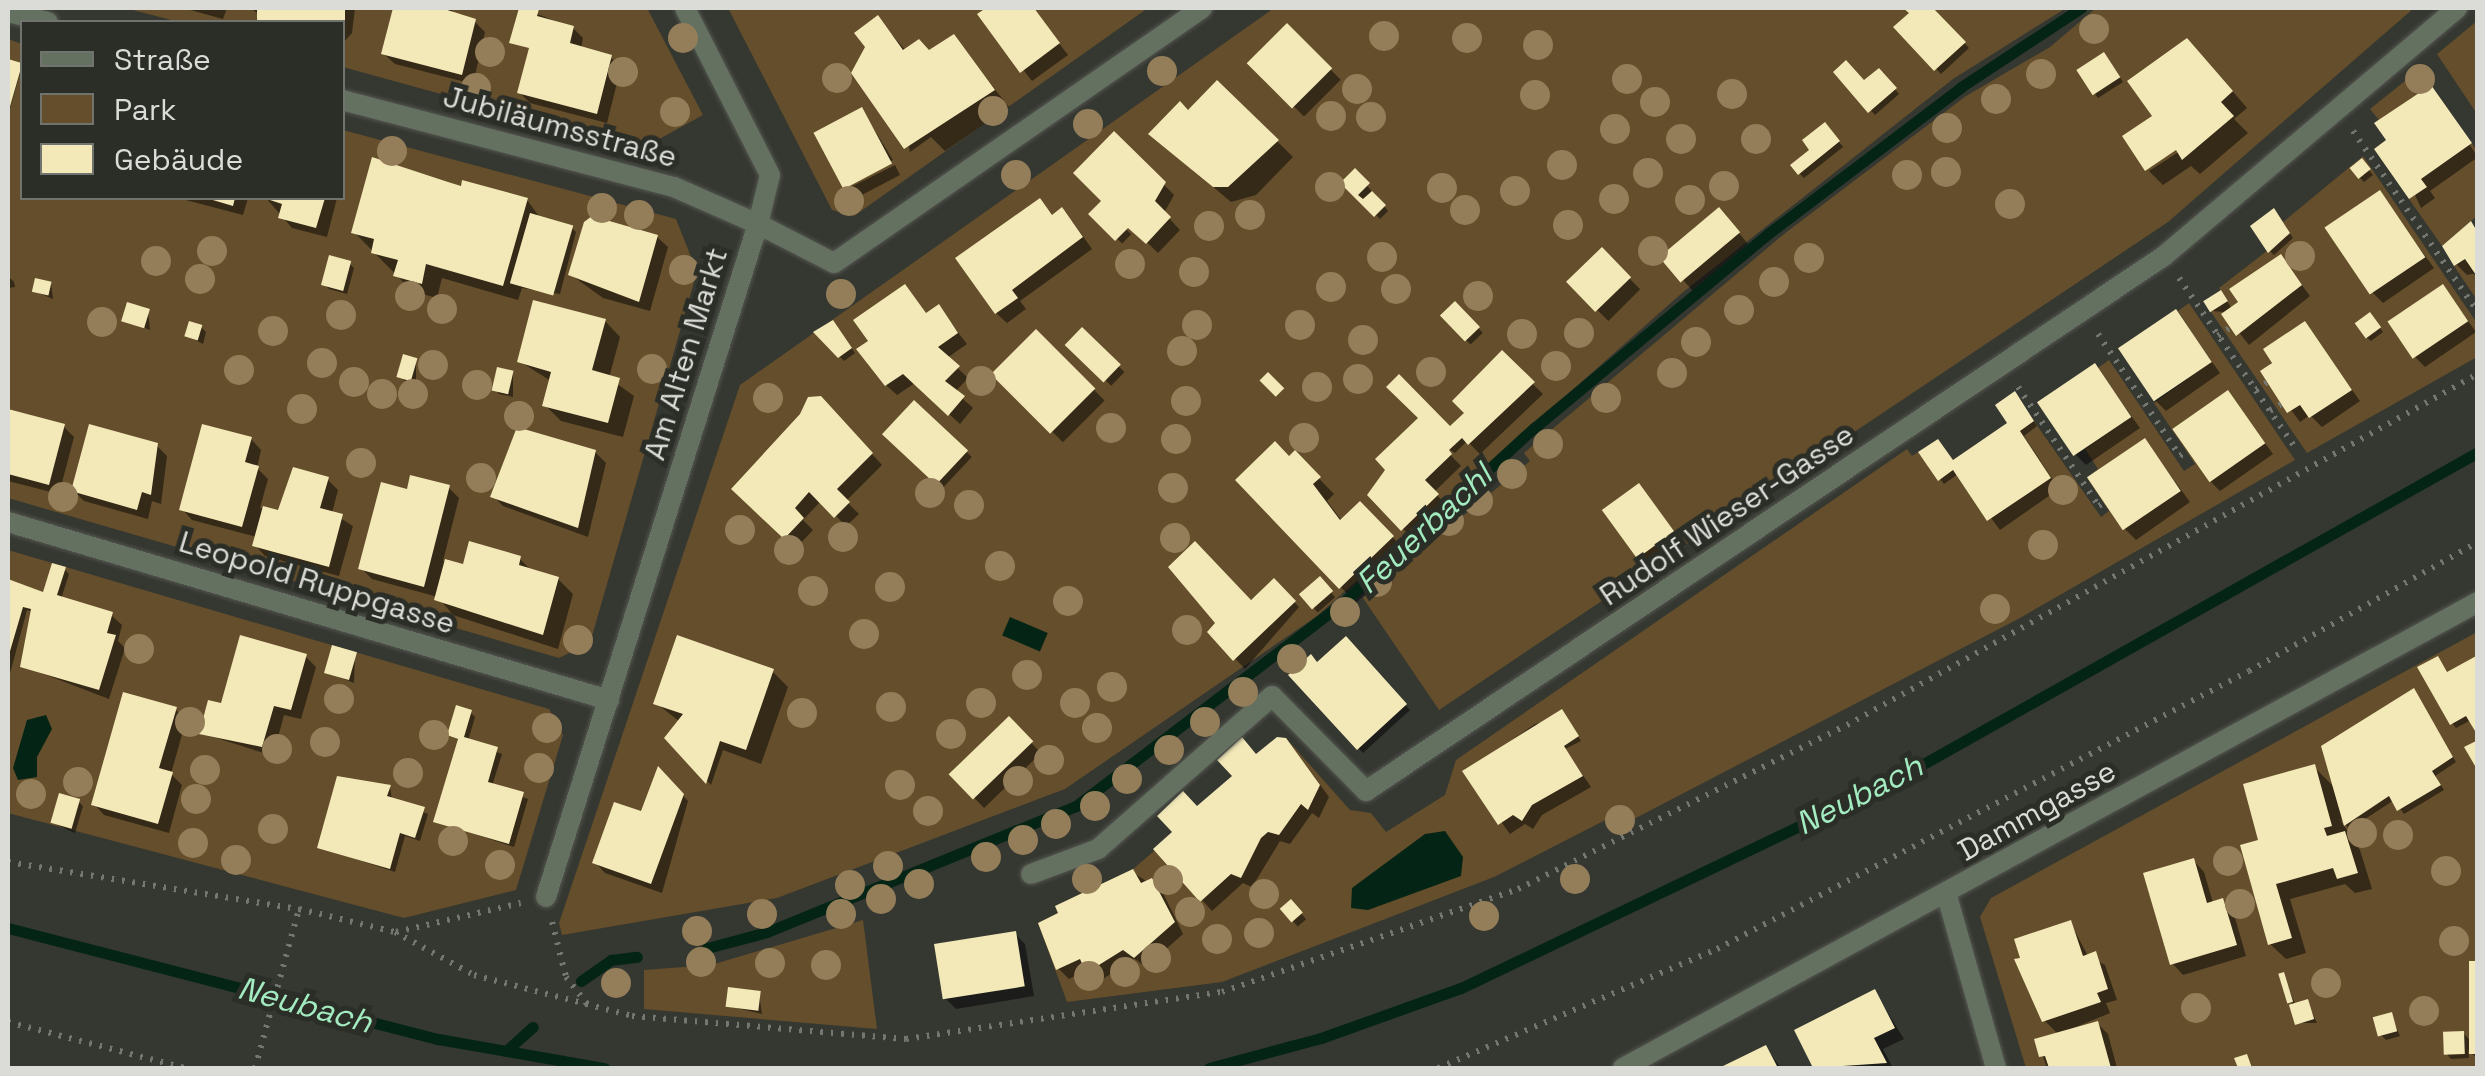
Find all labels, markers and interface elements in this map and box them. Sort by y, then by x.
legend [20,20,345,200]
text: Straße [114,40,211,79]
street label: Jubiläumsstraße [439,79,681,175]
text: Park [114,90,176,129]
text: Gebäude [114,140,243,179]
street label: Am Alten Markt [637,243,735,465]
street label: Rudolf Wieser-Gasse [1593,416,1861,614]
water label: Feuerbachl [1348,456,1500,602]
street label: Leopold Ruppgasse [175,524,459,642]
water label: Neubach [1789,747,1929,843]
street label: Dammgasse [1952,753,2122,869]
water label: Neubach [234,969,376,1041]

